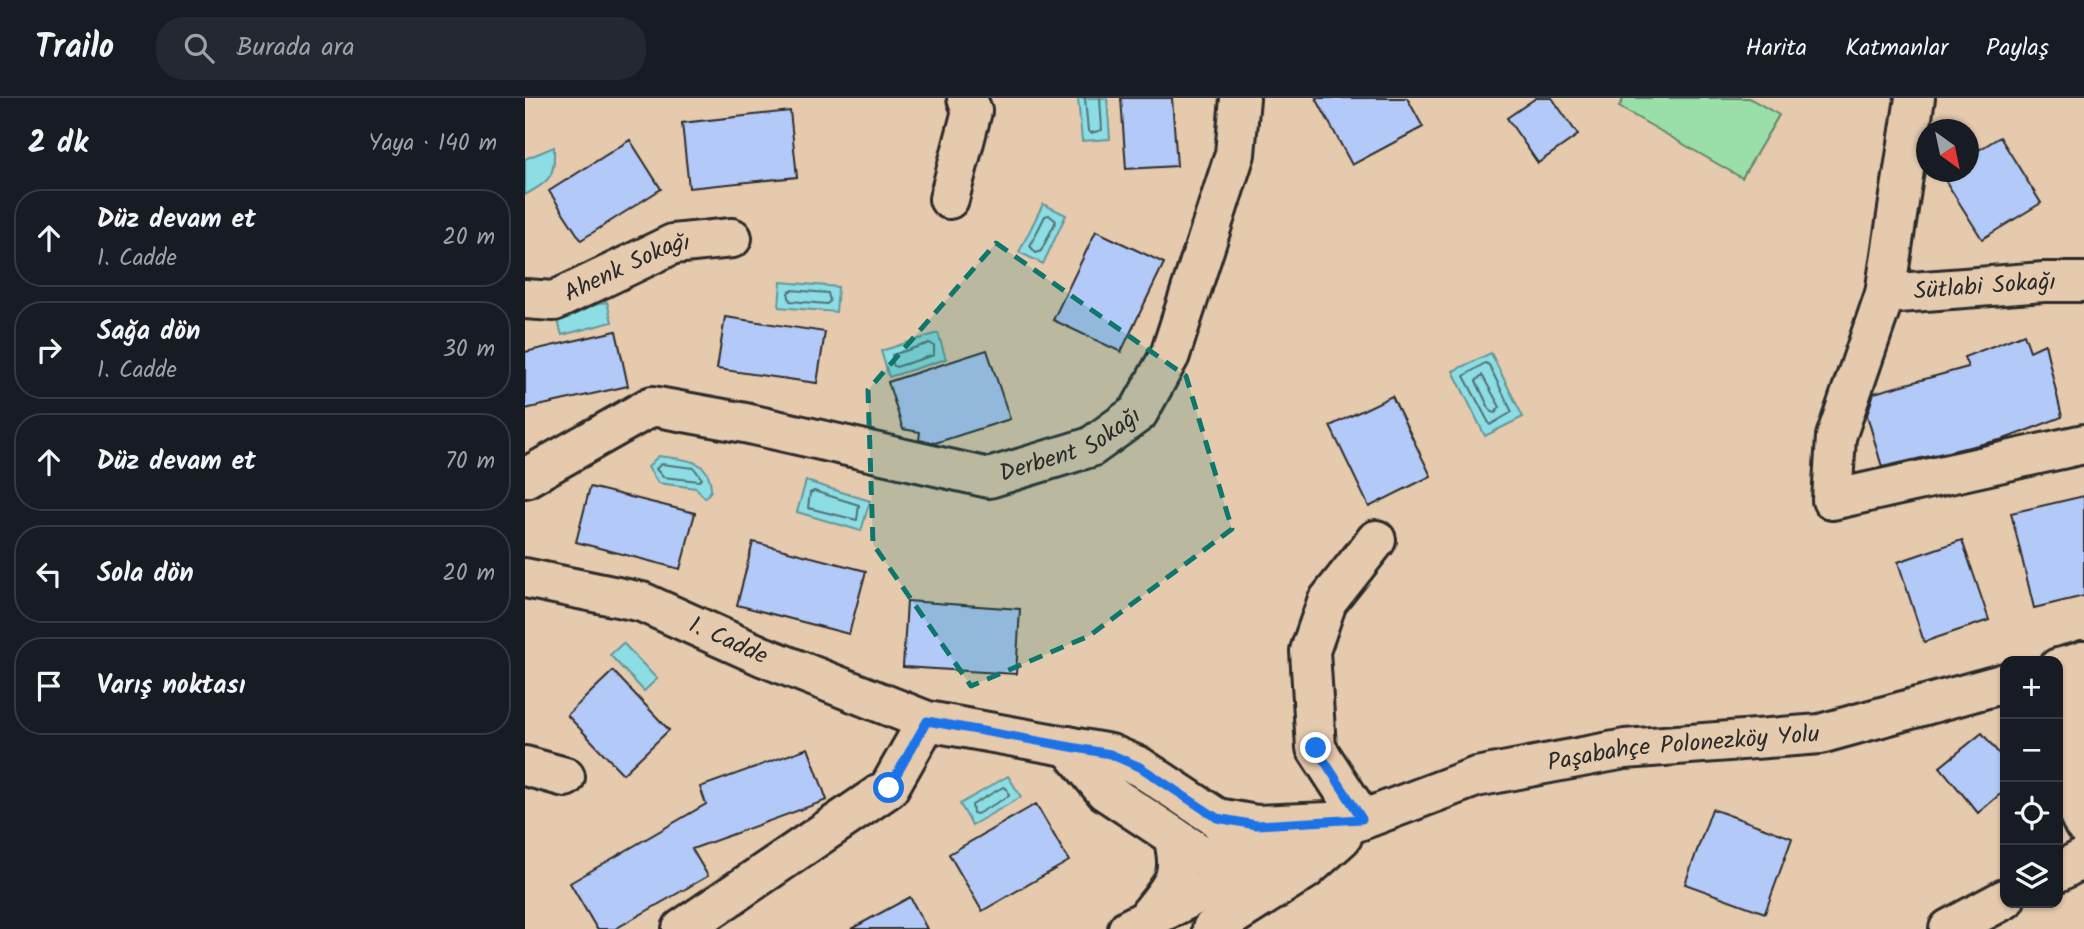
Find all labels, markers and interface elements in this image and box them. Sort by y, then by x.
search box [156,17,646,80]
text: Trailo [35,22,114,75]
text: Burada ara [236,27,355,69]
icon: search [180,29,218,67]
text: Harita [1746,29,1807,68]
text: Katmanlar [1845,29,1948,68]
text: Paylaş [1986,29,2049,68]
north arrow [1916,119,1979,182]
text: 2 dk [28,120,88,168]
text: Yaya · 140 m [369,126,497,162]
text: Düz devam et [97,199,256,241]
icon: ahead [30,219,68,257]
text: 20 m [443,220,495,256]
street label: Ahenk Sokağı [557,223,692,313]
text: 1. Cadde [97,241,177,277]
street label: Sütlabi Sokağı [1912,262,2056,311]
text: Sağa dön [97,311,200,353]
icon: right [30,331,68,369]
text: 30 m [443,332,495,368]
text: 1. Cadde [97,353,177,389]
street label: Derbent Sokağı [995,397,1150,493]
text: Düz devam et [97,441,256,483]
icon: ahead [30,443,68,481]
text: 70 m [445,444,495,480]
text: Sola dön [97,553,194,595]
icon: left [30,555,68,593]
text: 20 m [443,556,495,592]
street label: 1. Cadde [682,606,774,676]
map controls [2000,656,2063,908]
button: + [2000,656,2063,719]
text: Varış noktası [97,665,245,707]
icon: arrive [30,667,68,705]
street label: Paşabahçe Polonezköy Yolu [1544,715,1821,783]
button: − [2000,719,2063,782]
route end [1300,732,1331,763]
route start [873,772,904,803]
button: locate [2000,782,2063,845]
button: layers [2000,845,2063,908]

